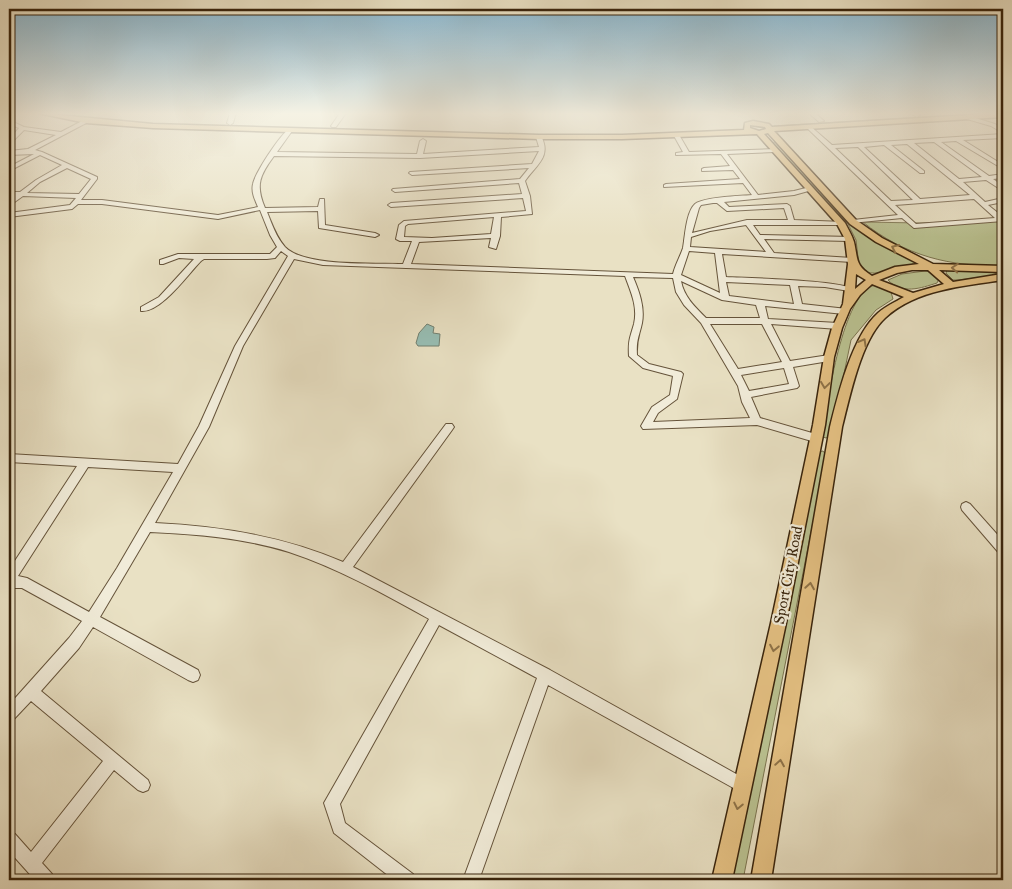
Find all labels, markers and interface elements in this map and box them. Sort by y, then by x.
one-way arrow [891,244,900,255]
one-way arrow [950,262,958,273]
one-way arrow [857,339,867,348]
one-way arrow [820,381,830,389]
street label: Sport City Road [770,524,806,626]
one-way arrow [804,581,814,590]
one-way arrow [769,643,780,652]
one-way arrow [775,759,785,767]
one-way arrow [733,802,744,810]

